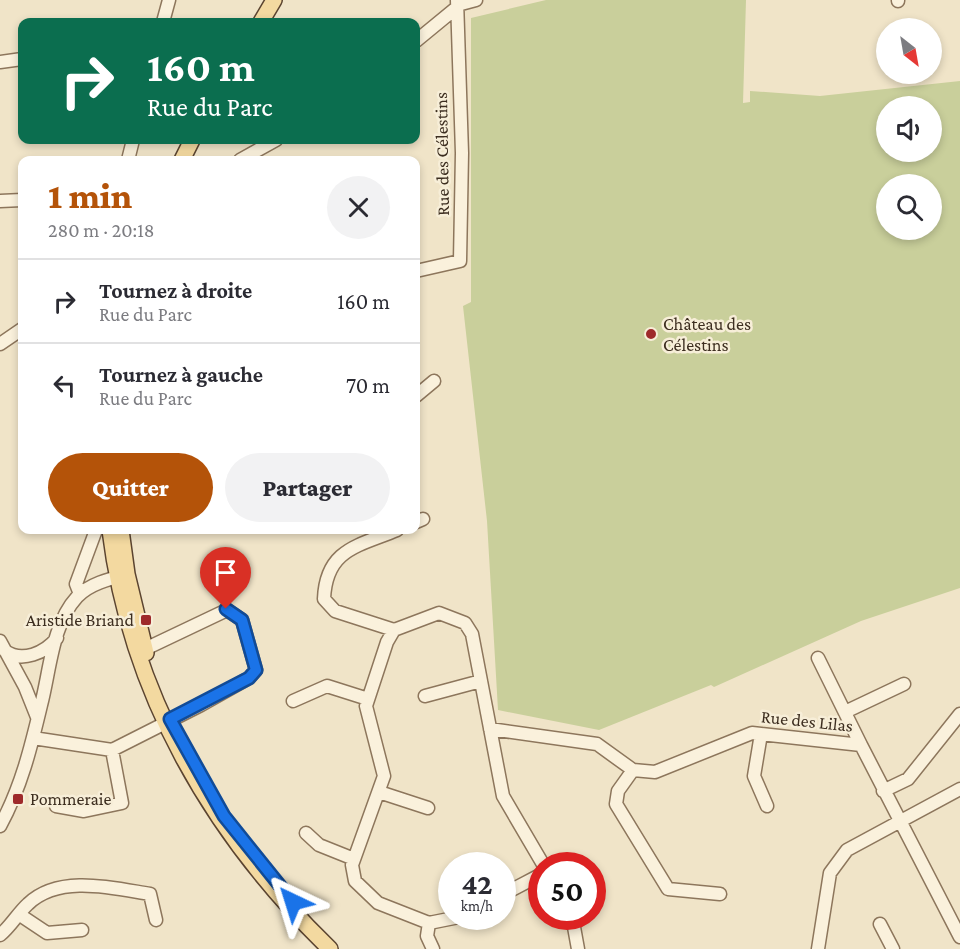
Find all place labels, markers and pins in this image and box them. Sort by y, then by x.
place label: Château des Célestins [663,314,751,355]
marker: Château des Célestins [644,327,658,341]
pin [200,547,251,609]
place label: Aristide Briand [26,610,135,630]
marker: Aristide Briand [139,613,153,627]
place label: Pommeraie [30,789,112,809]
marker: Pommeraie [11,792,25,806]

